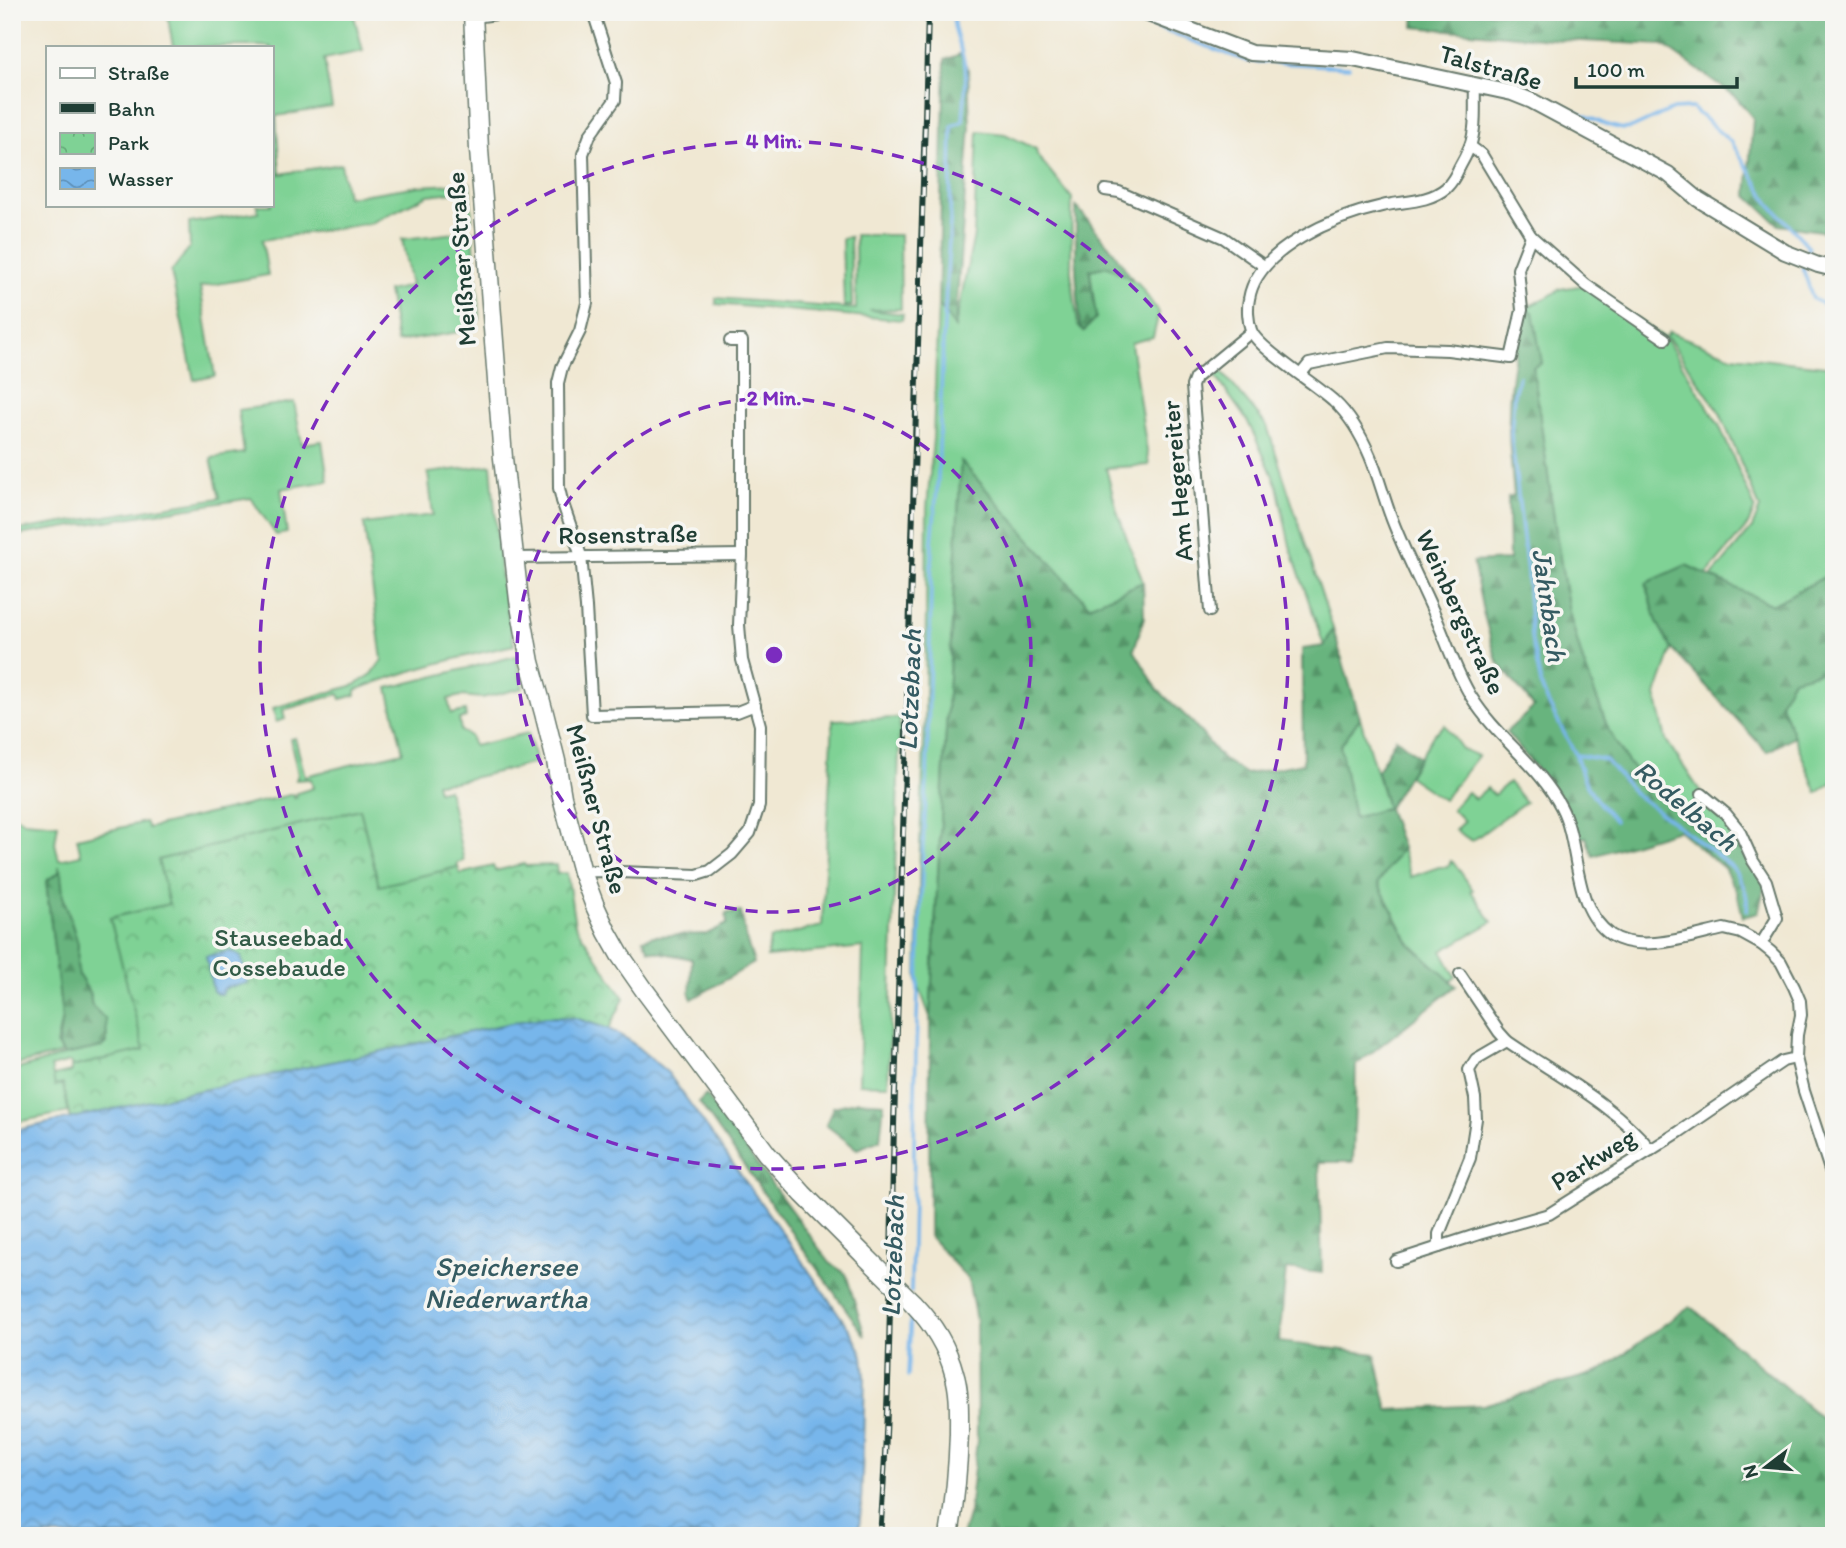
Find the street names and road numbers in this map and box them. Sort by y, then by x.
street label: Talstraße [1436,37,1546,97]
street label: Meißner Straße [439,171,483,347]
street label: Am Hegereiter [1154,399,1200,563]
street label: Rosenstraße [558,517,698,551]
street label: Weinbergstraße [1409,524,1513,700]
street label: Meißner Straße [559,720,635,898]
street label: Parkweg [1544,1120,1642,1198]

